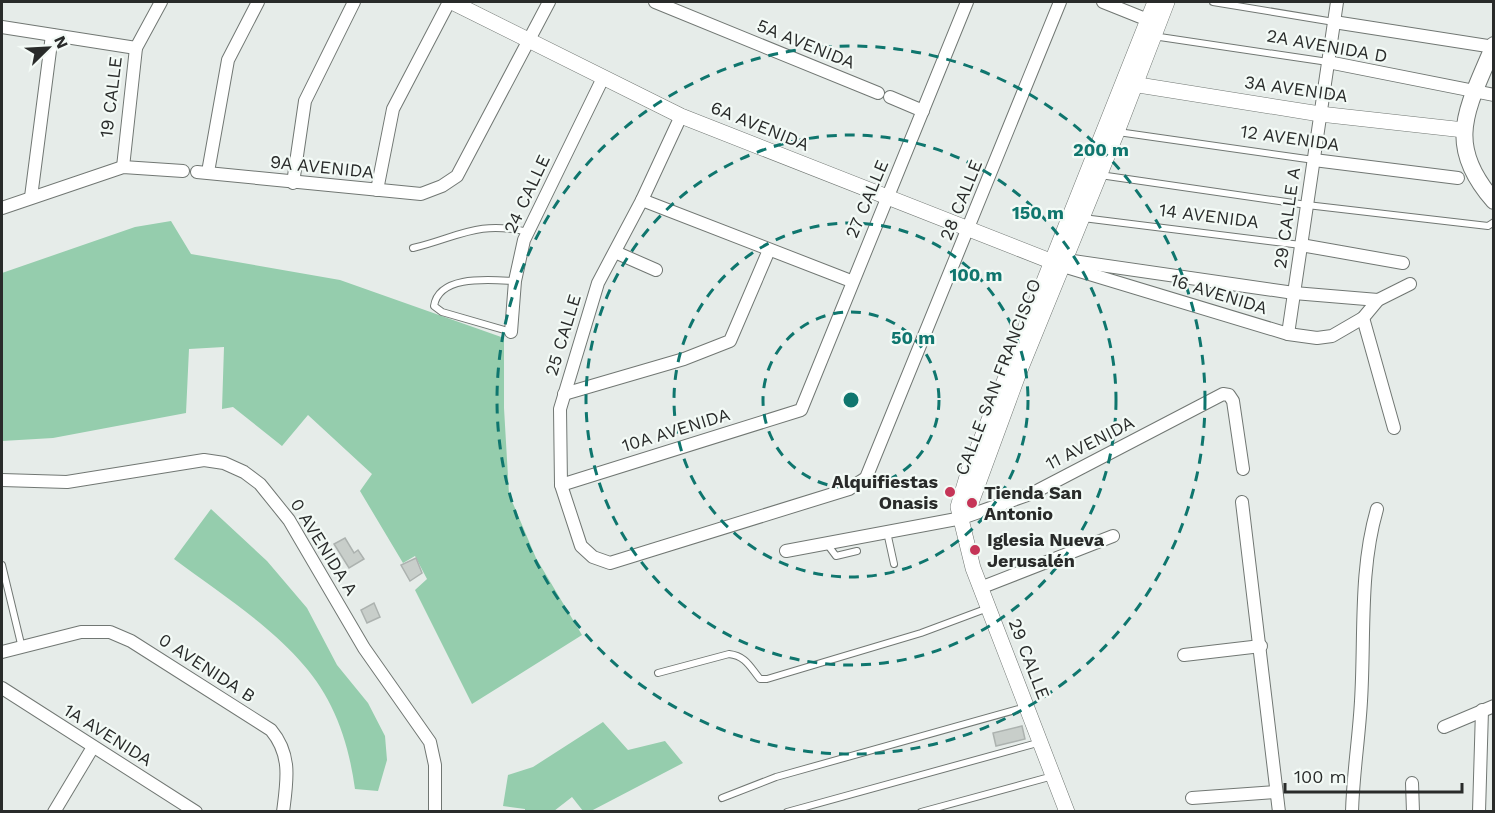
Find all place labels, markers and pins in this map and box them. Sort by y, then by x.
centre of rings [841,390,861,410]
place label: Alquifiestas Onasis [832,471,938,513]
place label: Tienda San Antonio [984,482,1082,524]
marker: Alquifiestas Onasis [943,485,957,499]
marker: Tienda San Antonio [965,496,979,510]
place label: Iglesia Nueva Jerusalén [987,529,1105,571]
marker: Iglesia Nueva Jerusalén [968,543,982,557]

